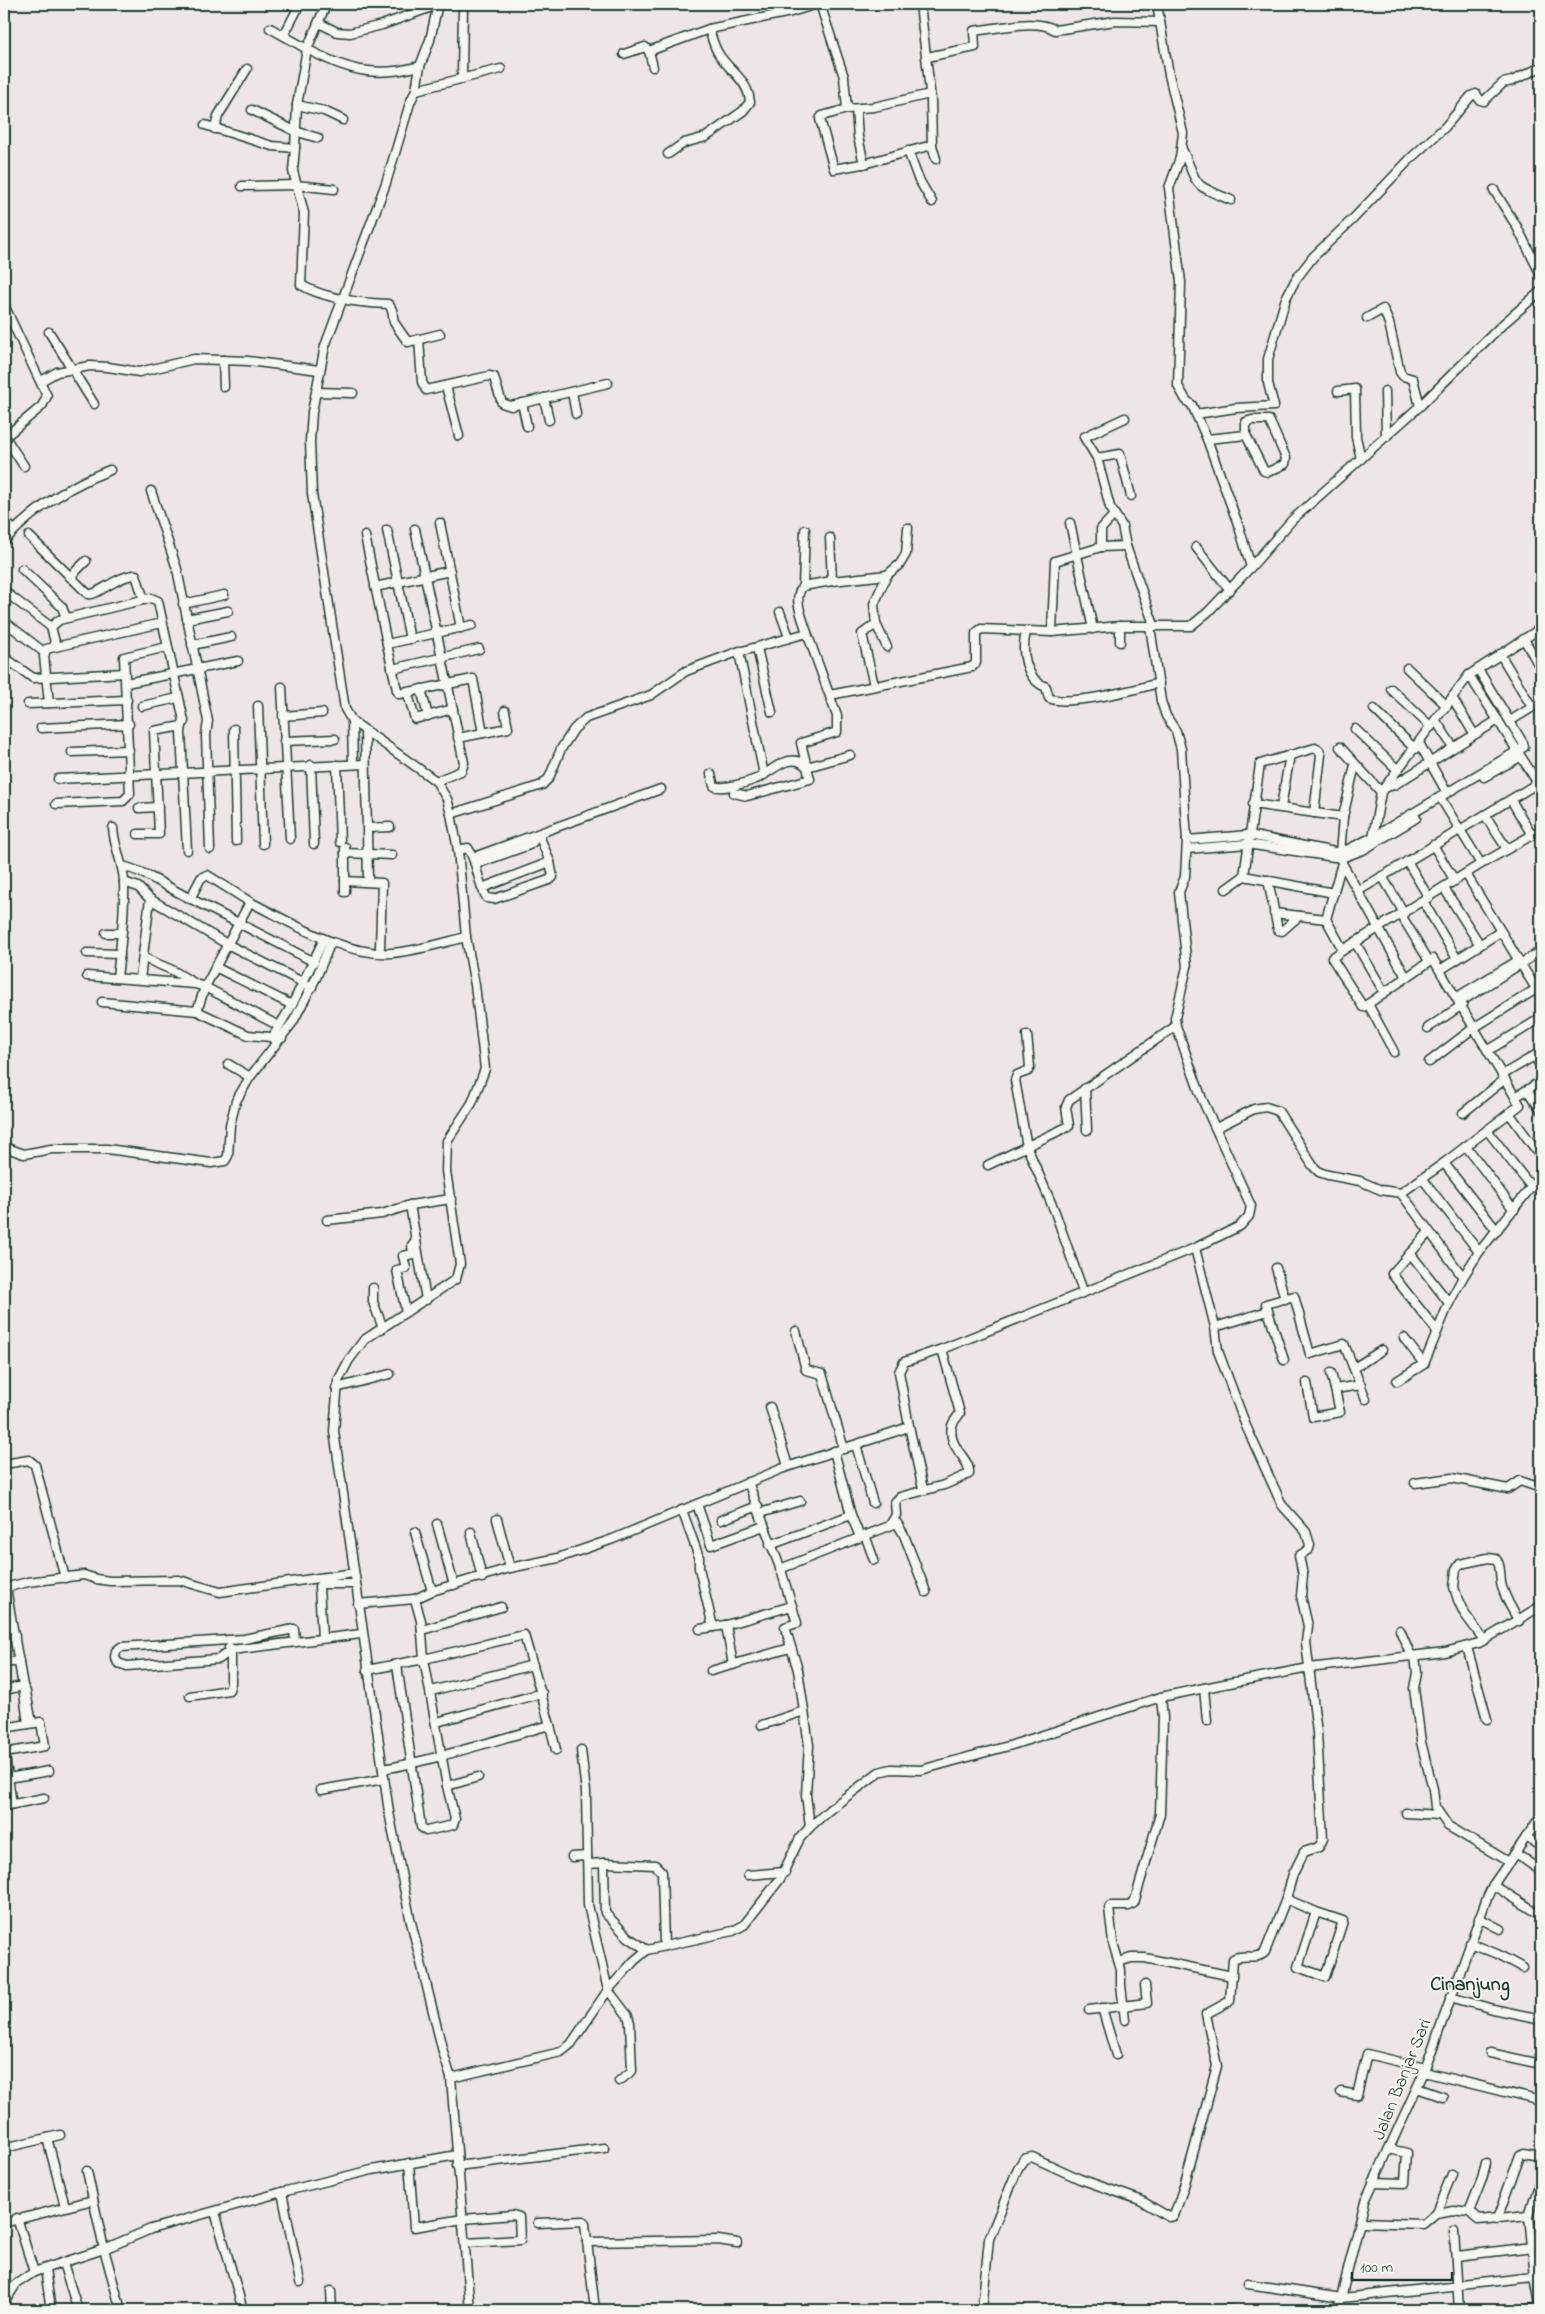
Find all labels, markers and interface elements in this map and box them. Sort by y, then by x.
district label: Cinanjung [1430,1971,1510,2001]
street label: Jalan Banjar Sari [1367,2015,1439,2144]
scale bar [1352,2249,1452,2281]
text: 100 m [1360,2257,1393,2279]

